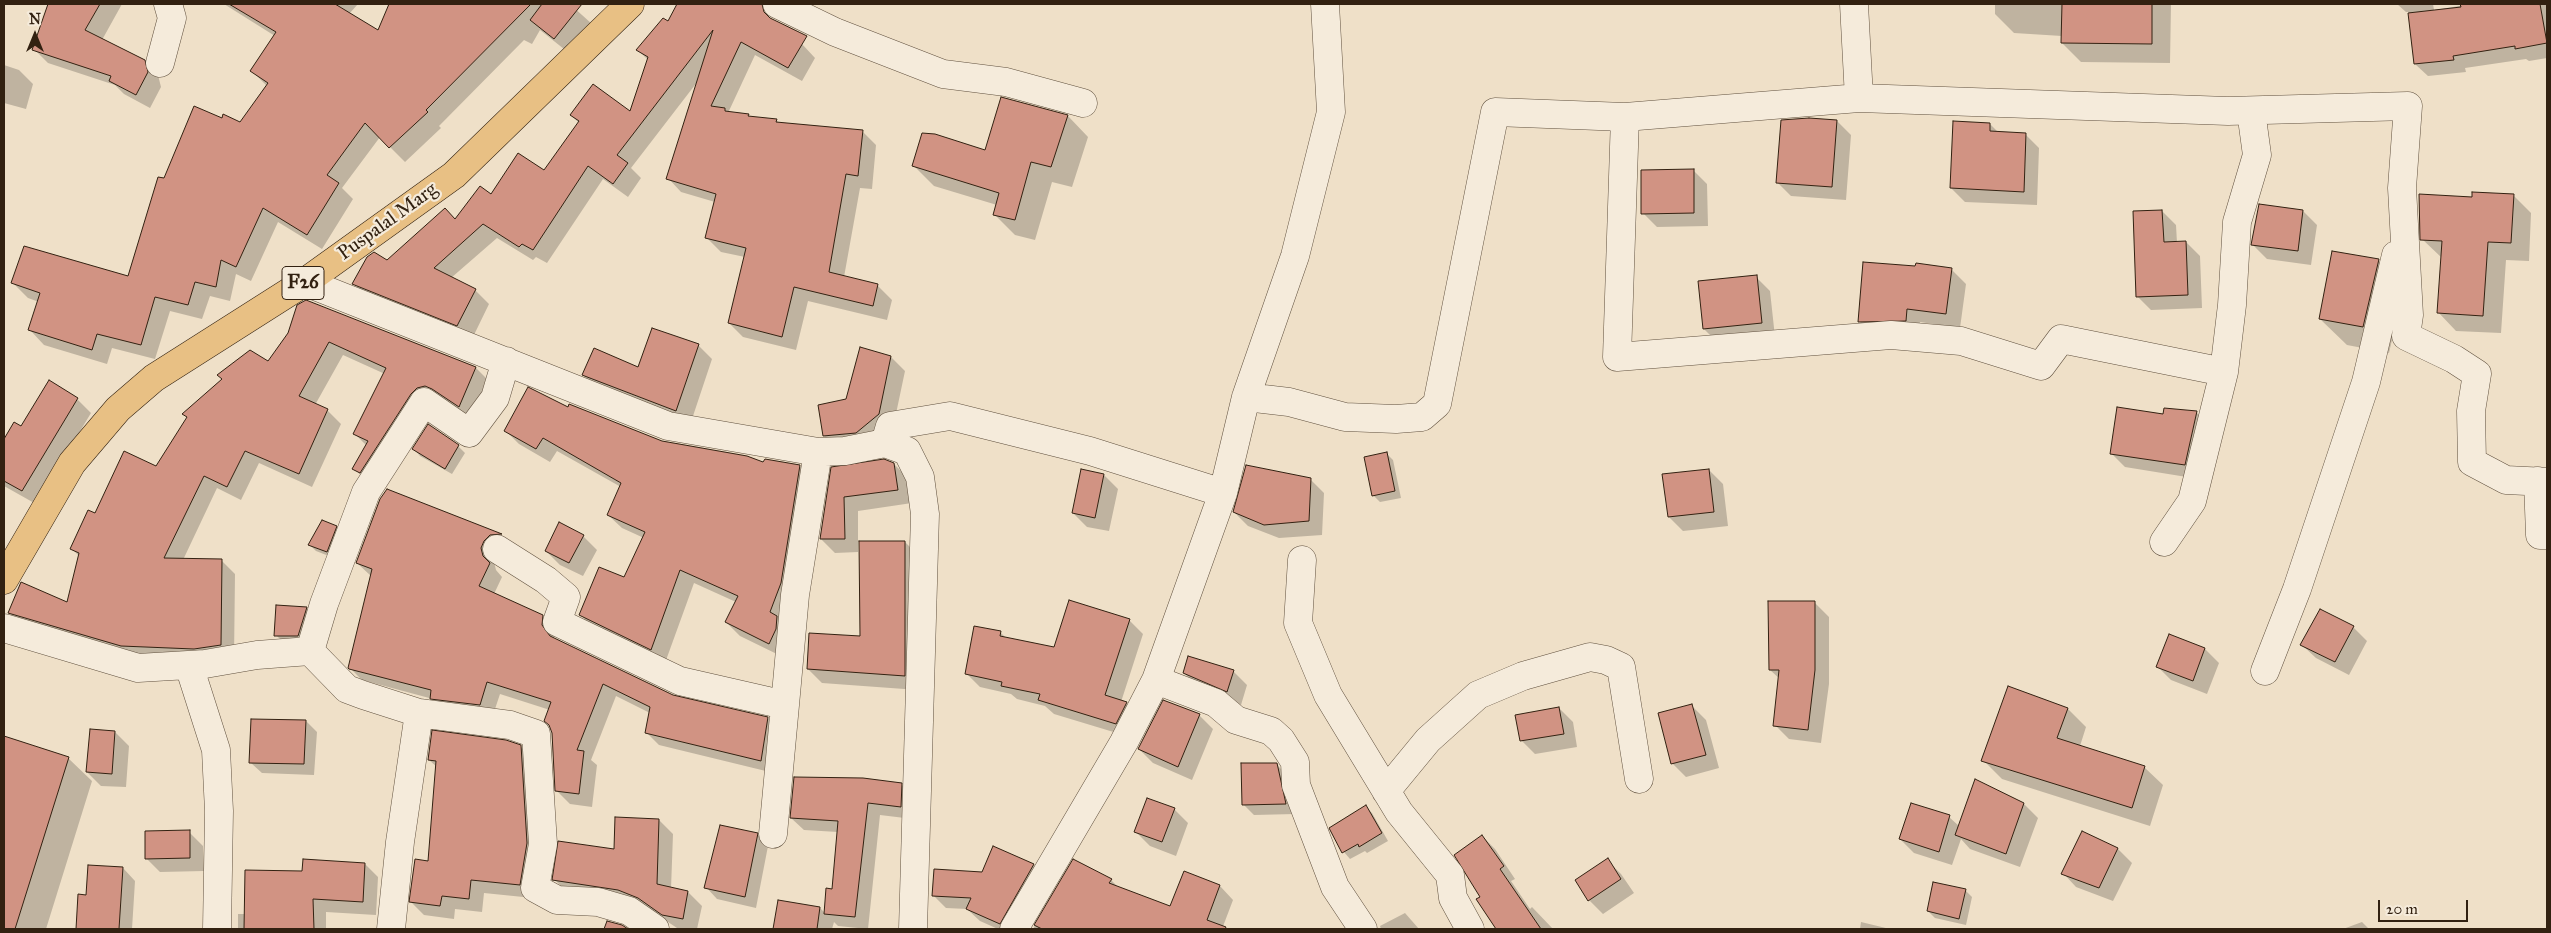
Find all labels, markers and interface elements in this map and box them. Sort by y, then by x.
north arrow [10,10,60,60]
text: N [29,11,41,28]
street label: Puspalal Marg [333,178,443,266]
road number: F26 [282,266,324,300]
scale bar [2381,890,2471,922]
text: 20 m [2386,900,2418,918]

